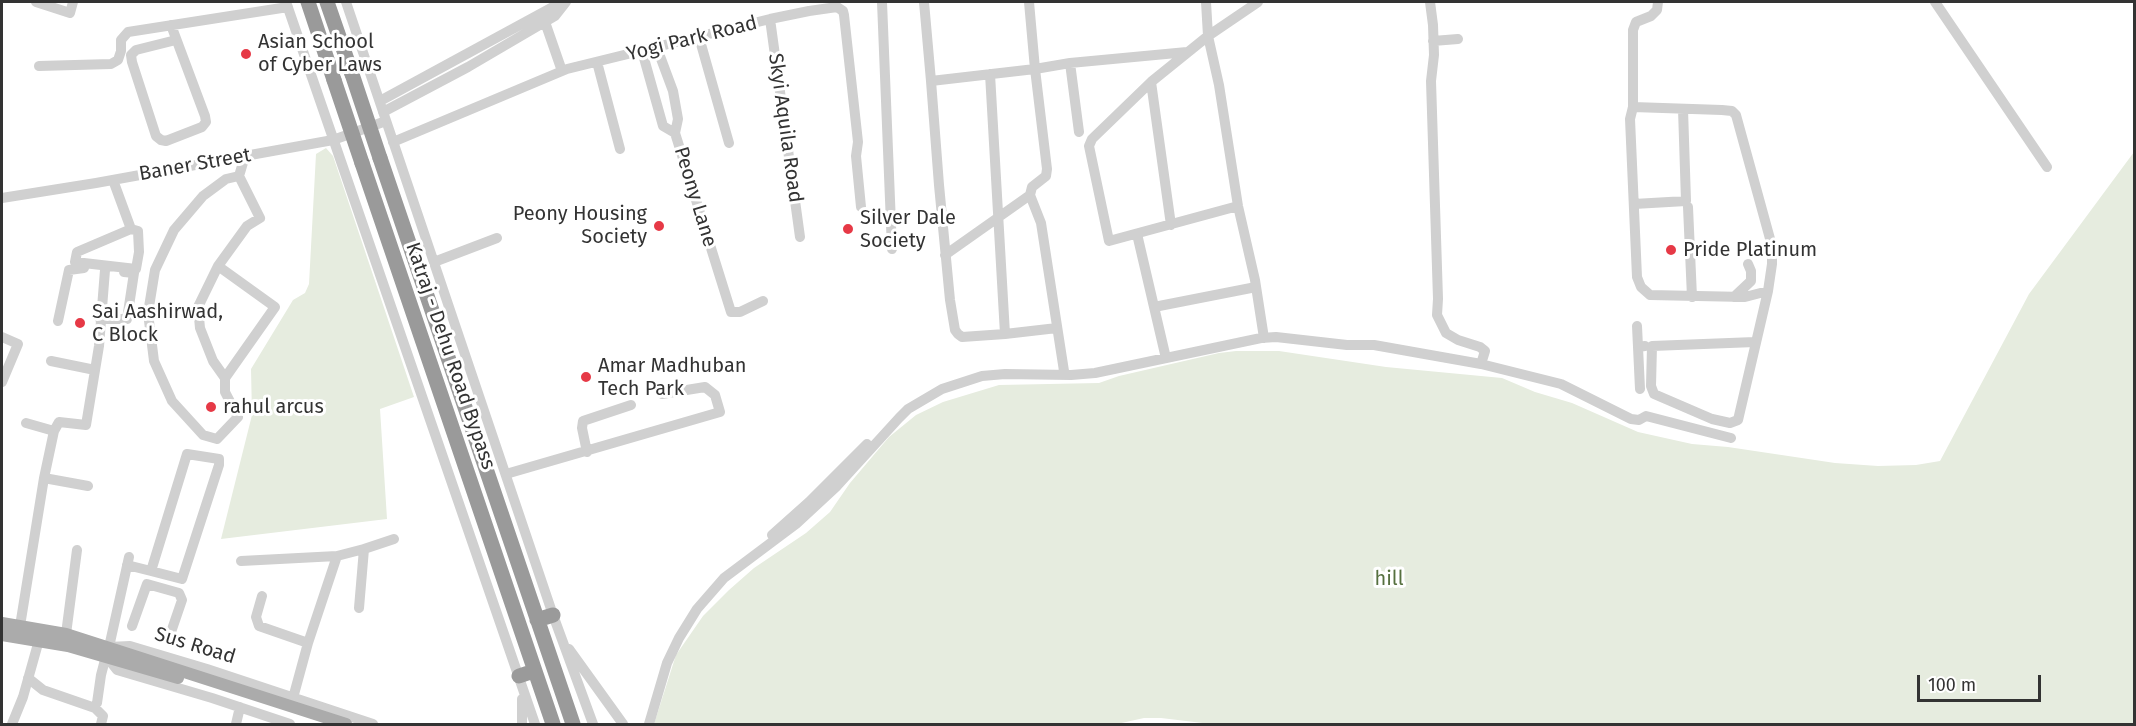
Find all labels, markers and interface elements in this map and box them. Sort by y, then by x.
street label: Yogi Park Road [624,11,760,67]
place label: Asian School of Cyber Laws [258,30,382,77]
marker: Asian School of Cyber Laws [239,47,253,61]
street label: Skyi Aquila Road [763,52,807,204]
street label: Baner Street [137,143,253,187]
street label: Peony Lane [668,144,722,250]
place label: Peony Housing Society [513,202,647,249]
place label: Silver Dale Society [860,206,956,253]
marker: Peony Housing Society [652,219,666,233]
marker: Silver Dale Society [841,222,855,236]
place label: Pride Platinum [1683,238,1817,262]
street label: Katraj - Dehu Road Bypass [400,239,500,473]
marker: Pride Platinum [1664,243,1678,257]
place label: Sai Aashirwad, C Block [92,300,223,347]
marker: Sai Aashirwad, C Block [73,316,87,330]
place label: Amar Madhuban Tech Park [598,354,747,401]
marker: Amar Madhuban Tech Park [579,370,593,384]
place label: rahul arcus [223,395,324,419]
marker: rahul arcus [204,400,218,414]
park label: hill [1374,567,1404,591]
street label: Sus Road [152,622,238,670]
scale bar [1920,663,2044,701]
text: 100 m [1928,674,1976,696]

